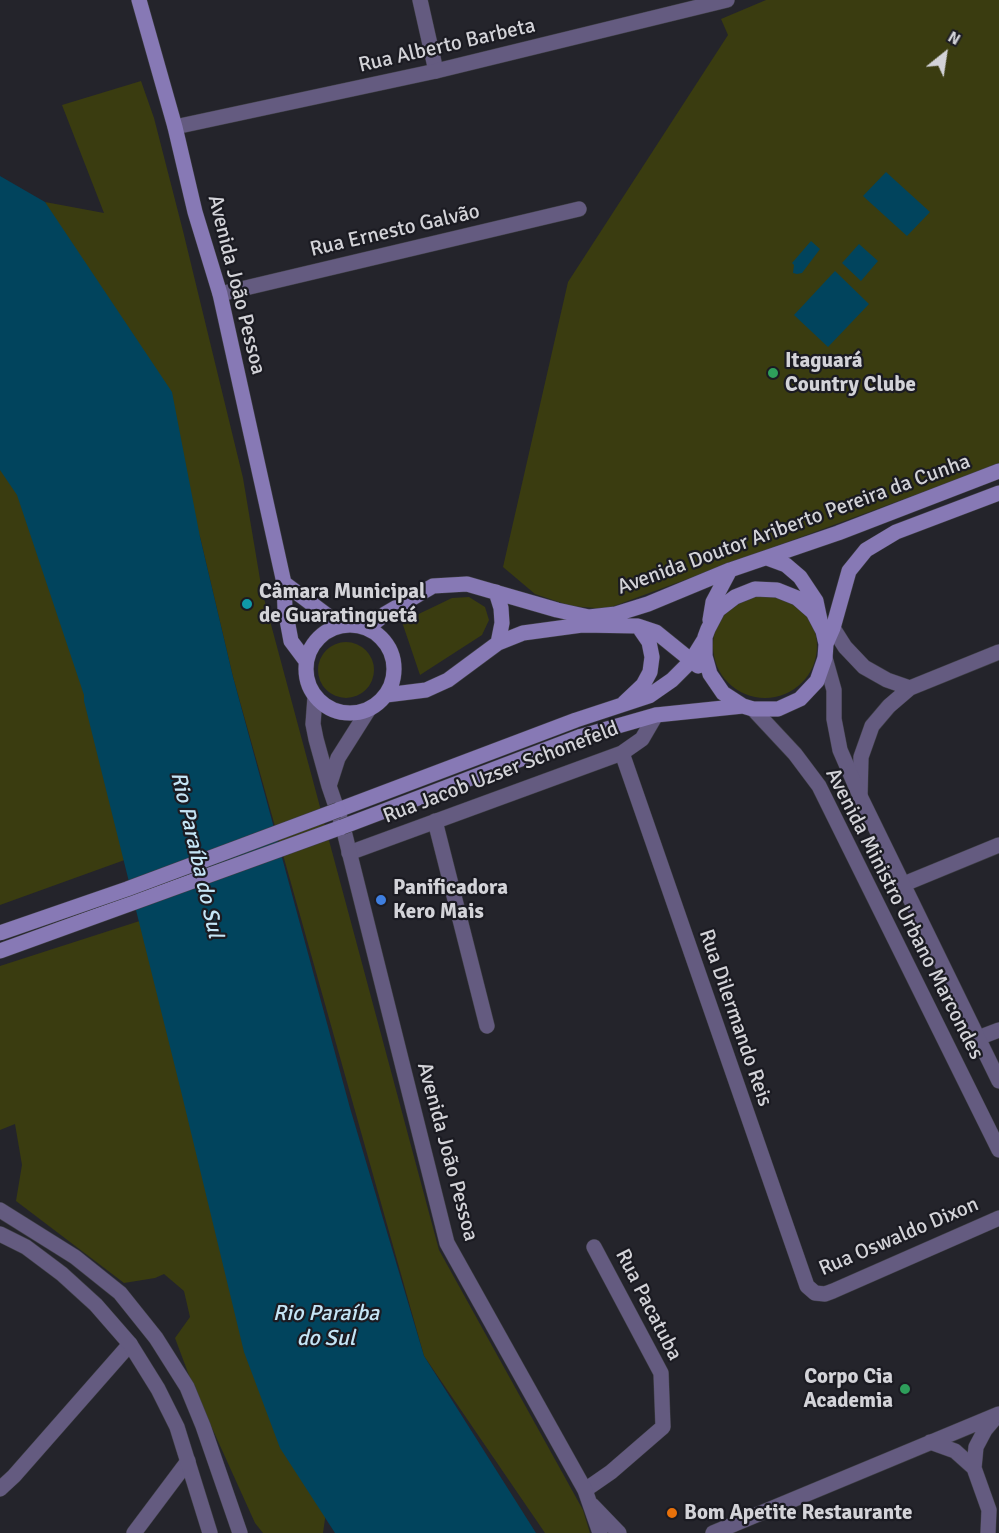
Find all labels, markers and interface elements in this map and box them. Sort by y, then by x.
street label: Rua Alberto Barbeta [356,13,538,79]
north arrow [915,24,975,84]
text: N [944,27,964,50]
street label: Avenida João Pessoa [202,193,270,377]
street label: Rua Ernesto Galvão [308,199,482,263]
place label: Itaguará Country Clube [785,348,916,398]
marker: Itaguará Country Clube [766,366,780,380]
street label: Avenida Doutor Ariberto Pereira da Cunha [614,449,974,601]
place label: Câmara Municipal de Guaratinguetá [259,579,426,629]
marker: Câmara Municipal de Guaratinguetá [240,597,254,611]
street label: Rua Jacob Uzser Schonefeld [380,716,622,830]
street label: Avenida Ministro Urbano Marcondes [819,764,989,1064]
water label: Rio Paraíba do Sul [164,769,228,941]
place label: Panificadora Kero Mais [393,875,508,925]
marker: Panificadora Kero Mais [374,893,388,907]
street label: Rua Dilermando Reis [693,926,777,1110]
street label: Avenida João Pessoa [411,1060,483,1244]
street label: Rua Oswaldo Dixon [815,1192,983,1282]
street label: Rua Pacatuba [609,1245,687,1365]
water label: Rio Paraíba do Sul [273,1301,379,1352]
place label: Corpo Cia Academia [803,1364,893,1414]
marker: Corpo Cia Academia [898,1382,912,1396]
place label: Bom Apetite Restaurante [684,1500,912,1526]
marker: Bom Apetite Restaurante [665,1506,679,1520]

